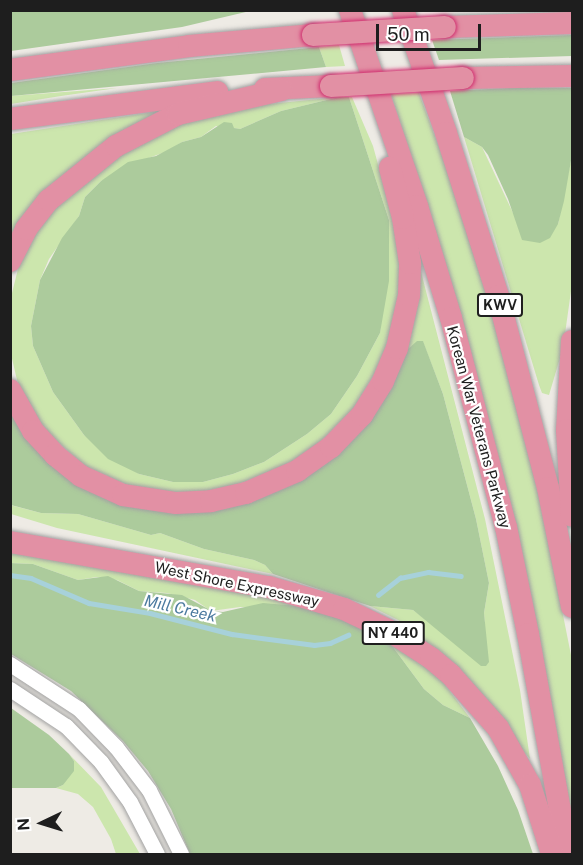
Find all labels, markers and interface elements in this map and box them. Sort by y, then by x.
scale bar [379,12,484,50]
text: 50 m [387,24,430,45]
road number: KWV [476,294,524,316]
street label: Korean War Veterans Parkway [443,323,515,531]
street label: West Shore Expressway [153,558,321,610]
water label: Mill Creek [142,591,218,627]
road number: NY 440 [362,622,424,644]
north arrow [12,793,72,853]
text: N [14,817,33,831]

